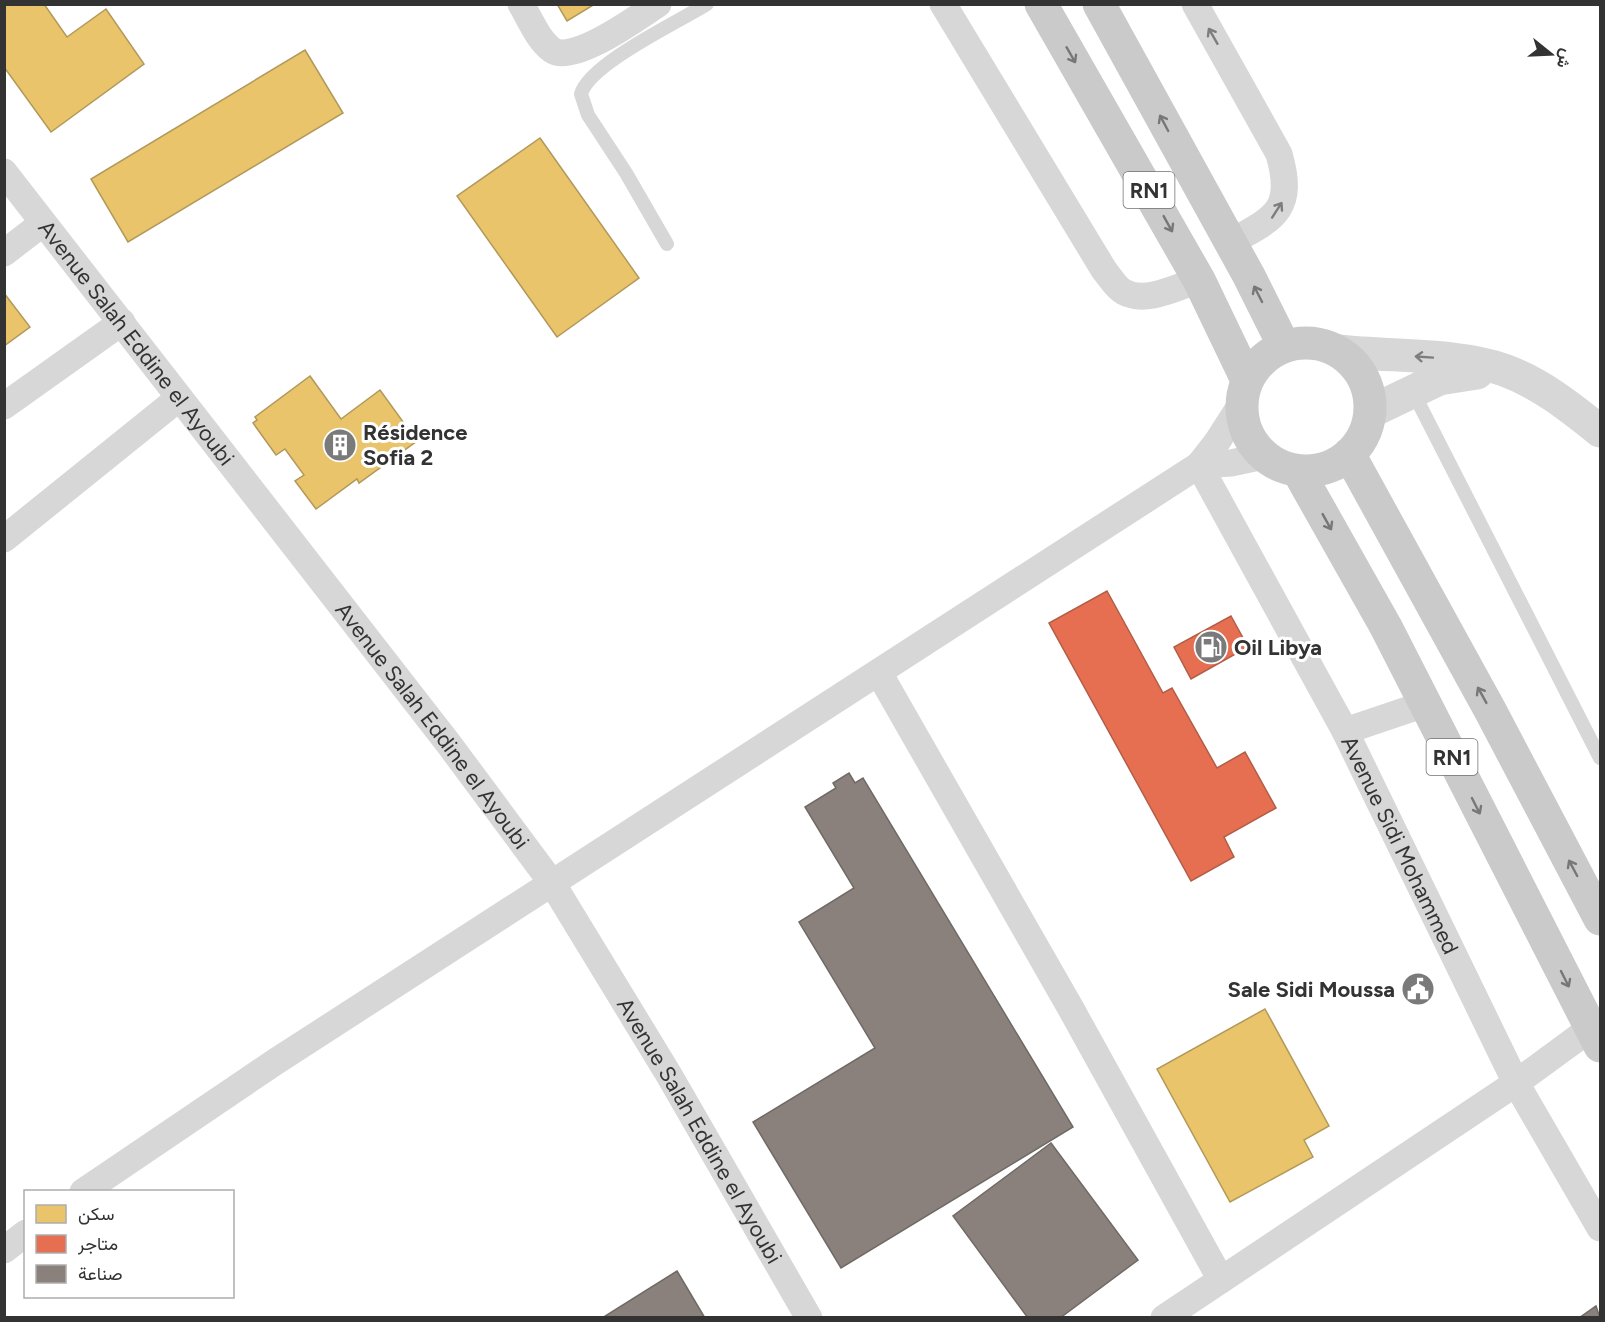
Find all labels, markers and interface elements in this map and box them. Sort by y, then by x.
north arrow [1521,24,1581,84]
one-way arrow [1206,28,1218,45]
one-way arrow [1065,46,1077,63]
text: ش [1553,46,1577,71]
one-way arrow [1158,114,1169,132]
road number: RN1 [1124,172,1174,208]
one-way arrow [1271,202,1283,219]
street label: Avenue Salah Eddine el Ayoubi [33,214,240,471]
one-way arrow [1162,215,1174,232]
one-way arrow [1252,285,1263,303]
one-way arrow [1414,351,1434,362]
place label: Résidence Sofia 2 [363,419,467,471]
building icon: Résidence Sofia 2 [322,427,358,463]
one-way arrow [1322,512,1333,530]
street label: Avenue Salah Eddine el Ayoubi [330,597,535,854]
fuel station icon: Oil Libya [1193,629,1229,665]
place label: Oil Libya [1234,634,1322,661]
one-way arrow [1476,687,1488,704]
street label: Avenue Sidi Mohammed [1336,731,1465,958]
road number: RN1 [1426,739,1478,775]
one-way arrow [1471,796,1482,814]
one-way arrow [1567,859,1578,877]
one-way arrow [1560,970,1572,988]
public building icon: Sale Sidi Moussa [1400,971,1436,1007]
place label: Sale Sidi Moussa [1228,976,1395,1003]
street label: Avenue Salah Eddine el Ayoubi [612,993,788,1268]
legend [24,1190,234,1298]
text: سكن [78,1203,114,1225]
text: متاجر [77,1233,118,1255]
text: صناعة [78,1263,123,1285]

